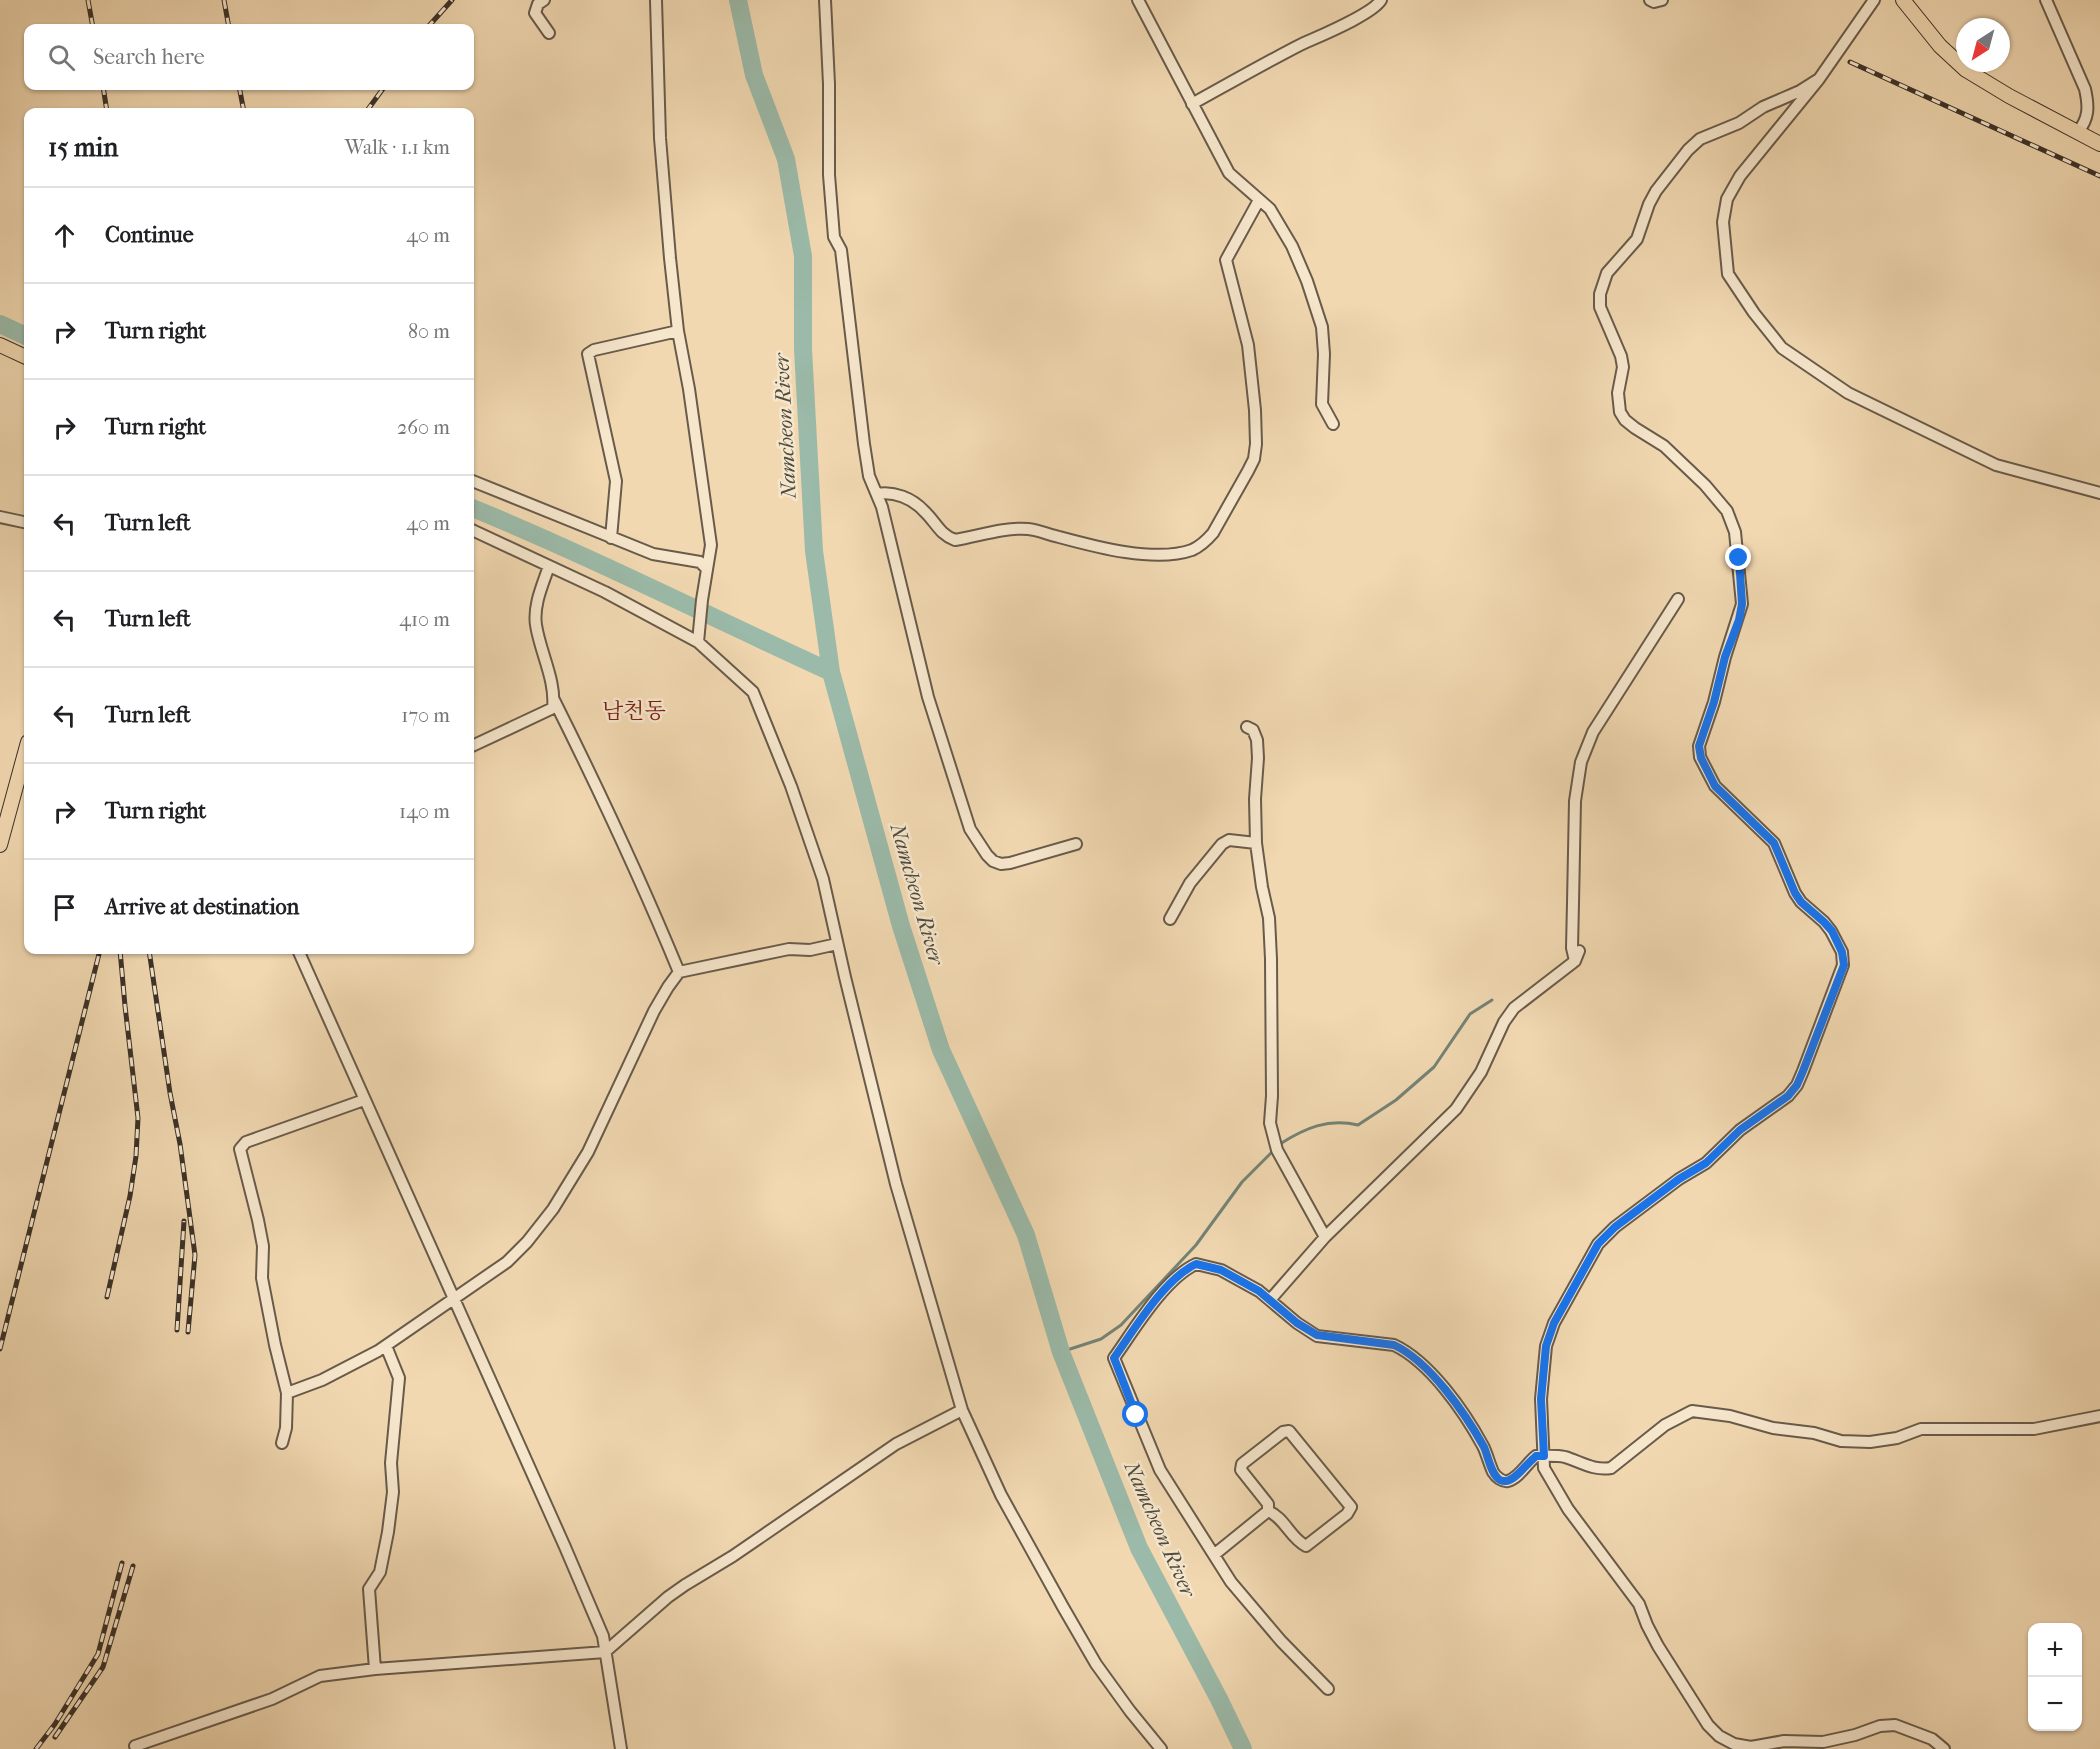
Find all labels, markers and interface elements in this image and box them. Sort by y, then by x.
north arrow [1956,18,2010,72]
search box [24,24,474,90]
icon: search [45,41,78,74]
text: Search here [93,44,205,70]
text: 15 min [48,132,118,163]
text: Walk · 1.1 km [345,136,450,159]
icon: ahead [48,219,81,252]
text: Continue [105,222,194,248]
text: 40 m [406,224,450,247]
icon: right [48,315,81,348]
text: Turn right [105,318,206,344]
text: 80 m [408,320,450,343]
water label: Namcheon River [769,351,801,500]
icon: right [48,411,81,444]
text: Turn right [105,414,206,440]
text: 260 m [397,416,450,439]
icon: left [48,507,81,540]
text: Turn left [105,510,191,536]
text: 40 m [406,512,450,535]
route end [1725,544,1751,570]
icon: left [48,603,81,636]
text: Turn left [105,606,191,632]
text: 410 m [399,608,450,631]
district label: 남천동 [602,698,666,724]
icon: left [48,699,81,732]
text: Turn left [105,702,191,728]
text: 170 m [401,704,450,727]
icon: right [48,795,81,828]
text: Turn right [105,798,206,824]
text: 140 m [399,800,450,823]
water label: Namcheon River [885,820,949,969]
icon: arrive [48,891,81,924]
text: Arrive at destination [105,894,299,920]
route start [1122,1401,1148,1427]
water label: Namcheon River [1119,1457,1201,1602]
map controls [2028,1623,2082,1731]
button: + [2028,1623,2082,1677]
button: − [2028,1677,2082,1731]

